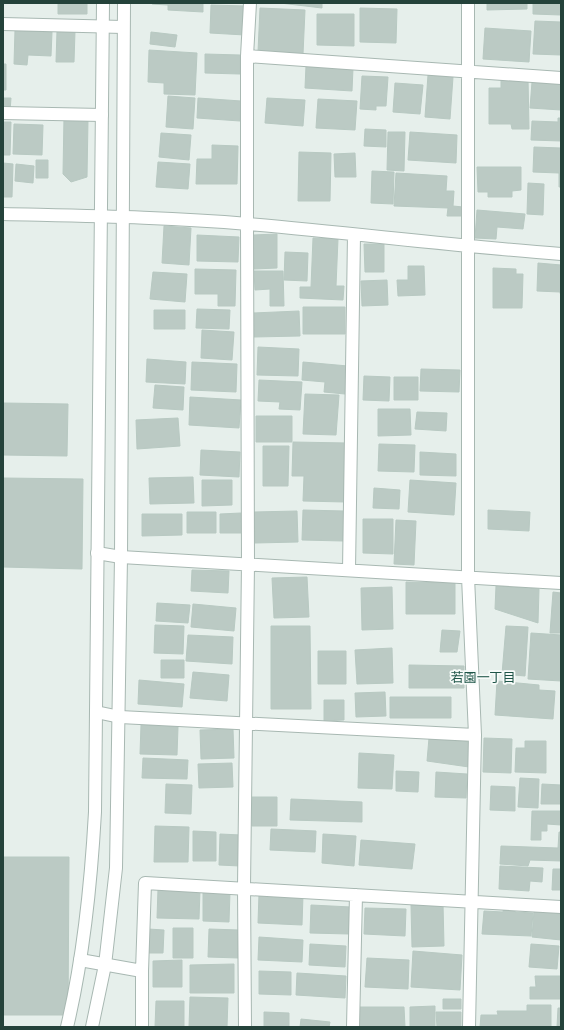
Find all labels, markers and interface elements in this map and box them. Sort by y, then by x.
district label: 若園一丁目 [450,671,516,687]

